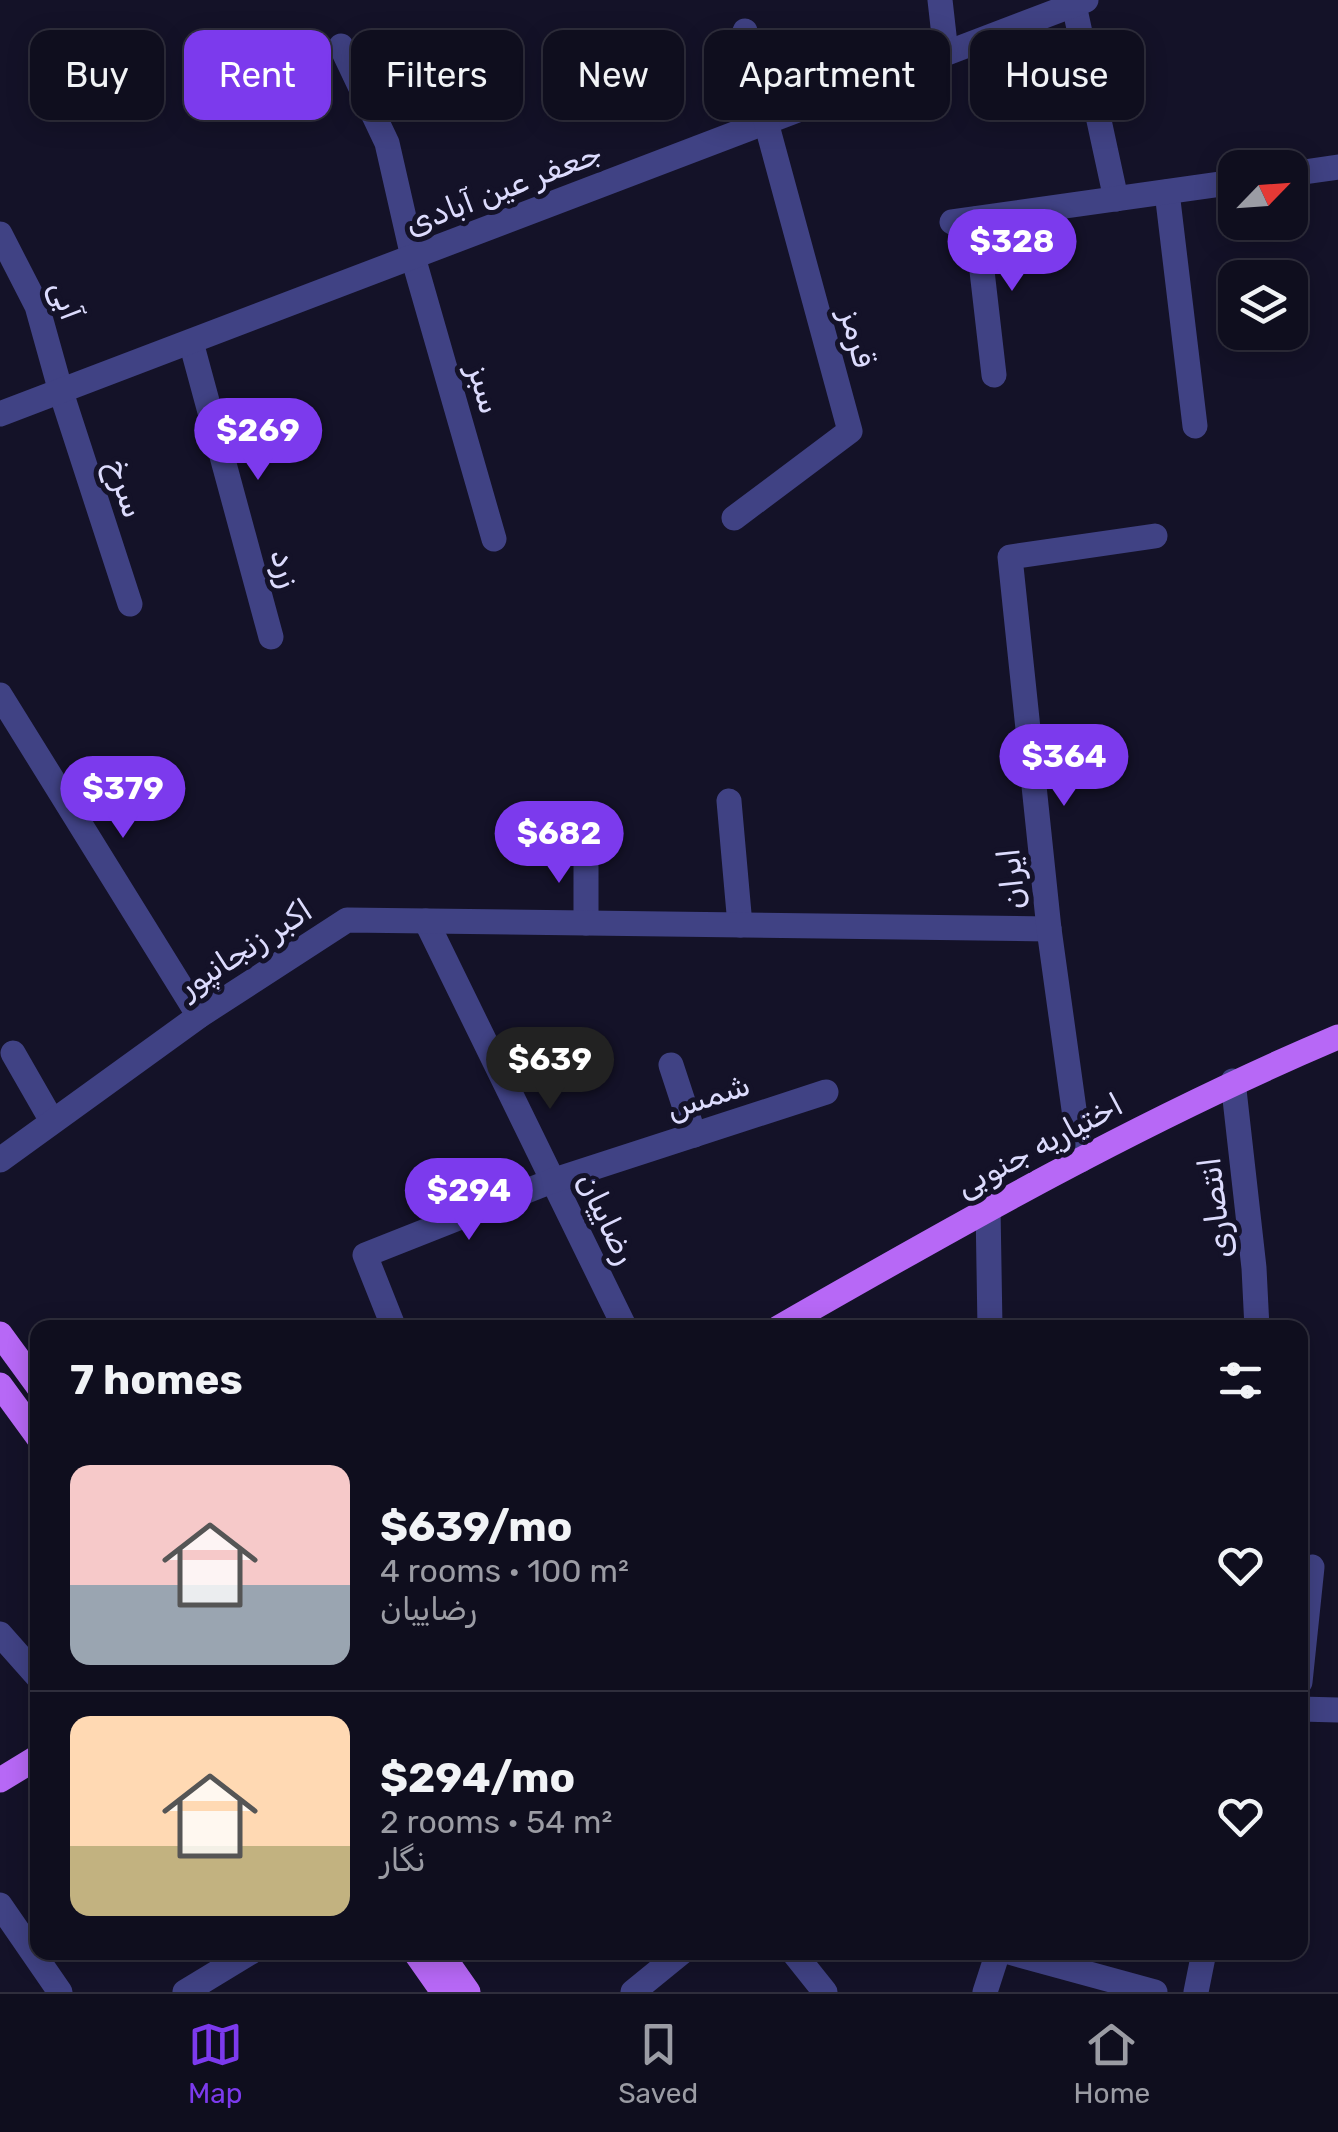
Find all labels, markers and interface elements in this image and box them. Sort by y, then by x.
chip: Buy [30,30,164,120]
chip: Rent [184,30,331,120]
chip: Filters [351,30,523,120]
chip: New [543,30,684,120]
chip: Apartment [704,30,950,120]
chip: House [970,30,1144,120]
street label: جعفر عین آبادی [399,133,607,243]
north arrow [1218,150,1308,240]
map controls [1218,150,1308,350]
pin: $328 [953,209,1071,294]
text: $328 [970,222,1054,260]
button: layers [1218,260,1308,350]
street label: آبی [41,275,91,326]
street label: قرمز [832,303,884,371]
street label: سبز [459,358,510,418]
pin: $269 [199,398,317,483]
text: $269 [216,411,300,449]
street label: سرخ [96,454,153,523]
street label: زرد [263,544,309,592]
pin: $364 [1005,724,1123,809]
text: $364 [1021,737,1107,775]
pin: $379 [64,756,182,841]
text: $379 [82,769,164,807]
pin: $682 [500,801,618,886]
text: $682 [517,814,601,852]
street label: ایران [989,846,1033,912]
street label: اکبر زنجانپور [169,891,320,1008]
pin: $639 [491,1027,609,1112]
text: $639 [508,1040,592,1078]
street label: شمس [661,1065,755,1127]
street label: اختیاریه جنوبی [949,1085,1129,1205]
street label: انتصاری [1190,1155,1240,1261]
pin: $294 [410,1158,528,1243]
street label: رضاییان [569,1166,645,1270]
text: $294 [427,1171,511,1209]
icon: filters [1213,1353,1268,1408]
text: 7 homes [70,1355,243,1405]
text: $639/mo [380,1502,572,1552]
icon: home [150,1505,270,1625]
icon: heart [1213,1538,1268,1593]
text: 4 rooms · 100 m² [380,1552,629,1590]
text: رضاییان [380,1590,477,1628]
text: $294/mo [380,1753,575,1803]
icon: home [150,1756,270,1876]
icon: heart [1213,1789,1268,1844]
text: 2 rooms · 54 m² [380,1803,612,1841]
text: نگار [380,1841,425,1879]
tab: Map [188,2017,243,2110]
tab: Saved [618,2017,698,2110]
tab: Home [1074,2017,1150,2110]

